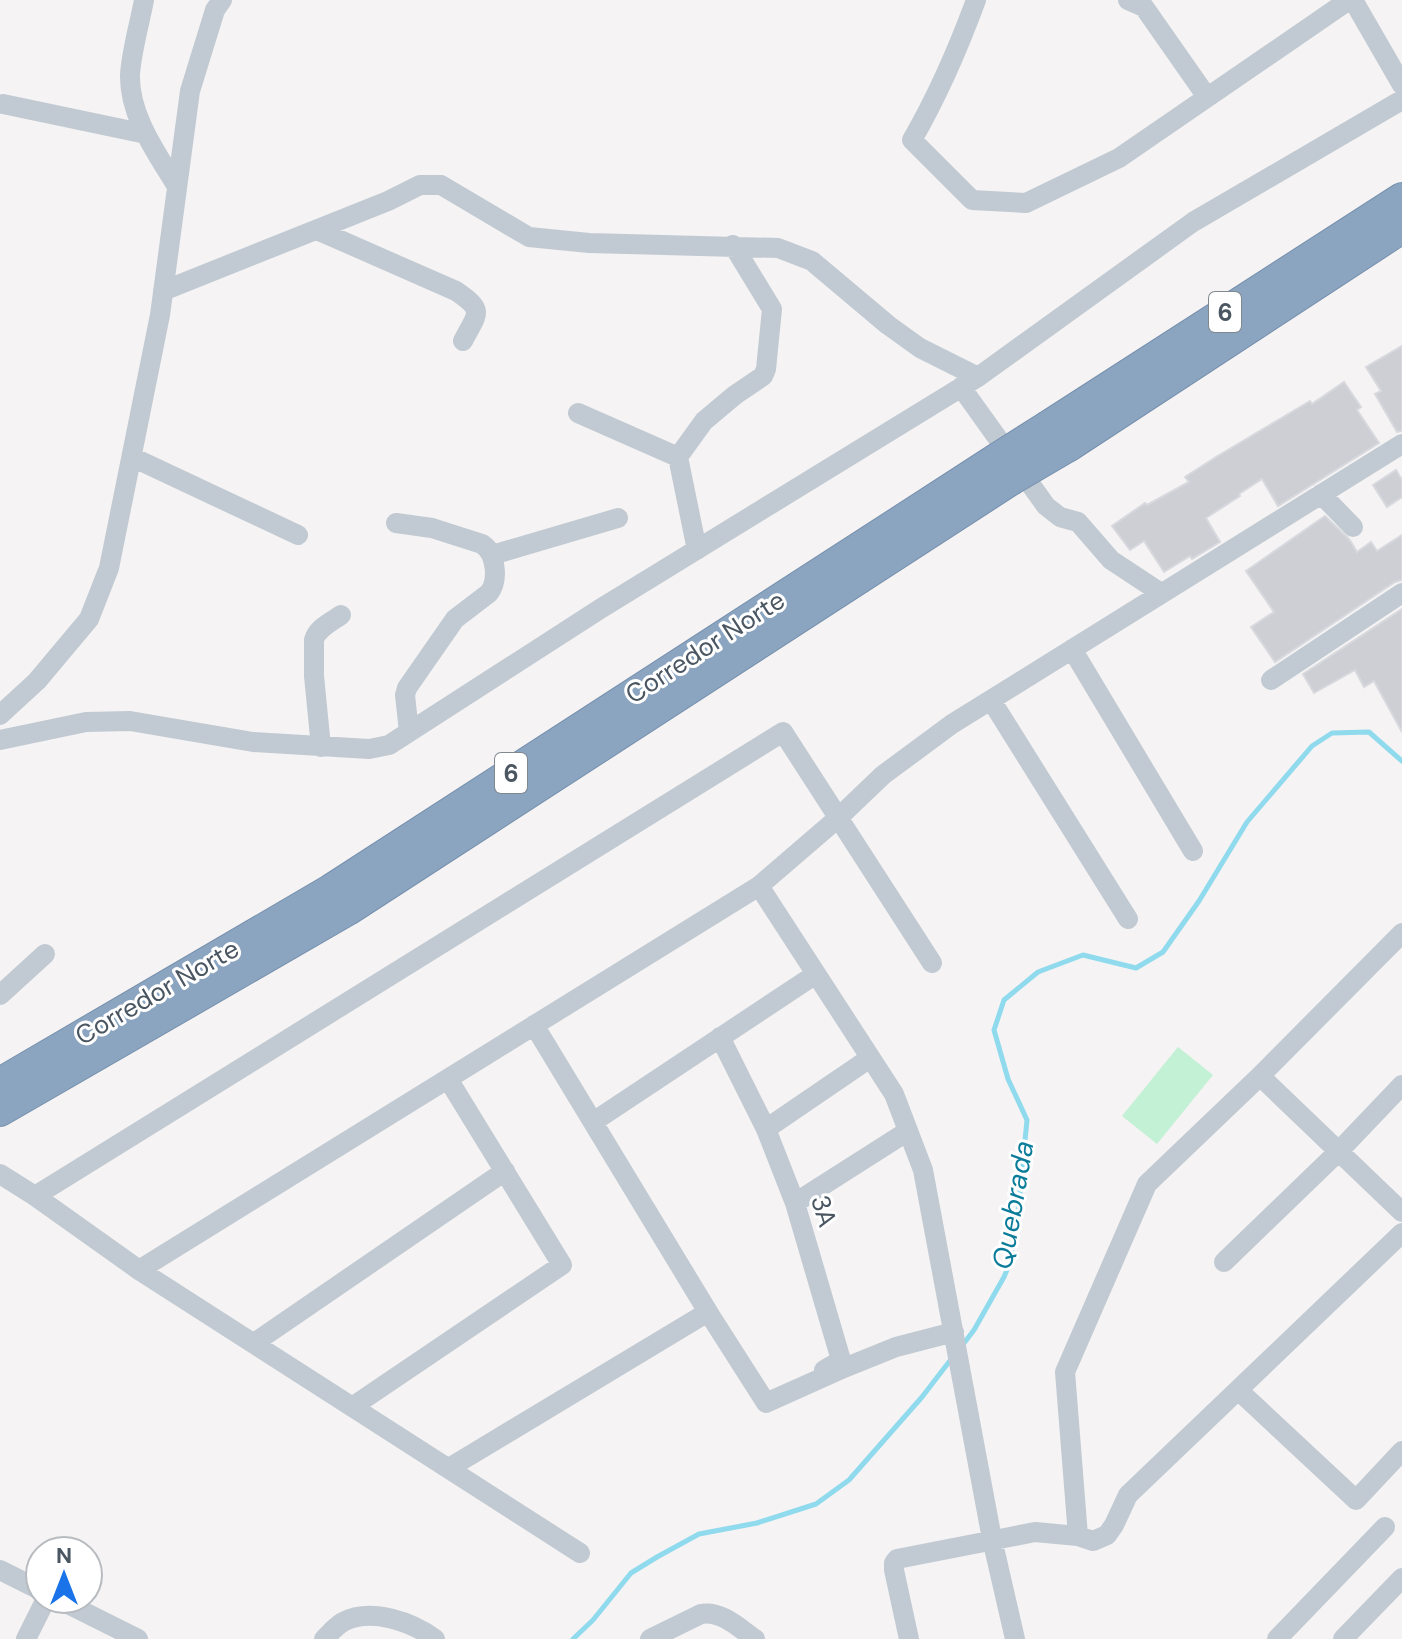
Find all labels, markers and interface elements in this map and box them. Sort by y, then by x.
road number: 6 [1209,292,1241,332]
street label: Corredor Norte [619,583,791,711]
road number: 6 [495,753,527,793]
street label: Corredor Norte [69,931,245,1053]
water label: Quebrada [983,1138,1043,1272]
street label: 3A [803,1191,845,1231]
north arrow [24,1535,104,1615]
text: N [56,1541,72,1570]

